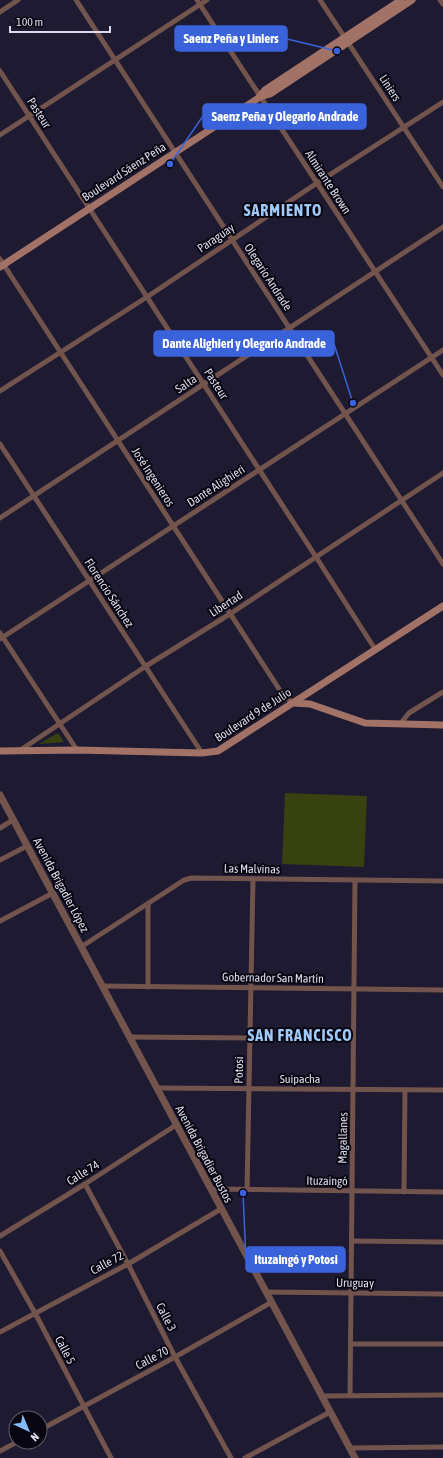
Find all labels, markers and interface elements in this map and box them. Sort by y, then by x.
scale bar [10,8,110,34]
text: 100 m [16,15,43,29]
callout: Saenz Peña y Liniers [175,26,287,51]
text: Saenz Peña y Liniers [183,31,279,46]
street label: Liniers [376,72,404,104]
street label: Pasteur [24,95,54,131]
callout: Saenz Peña y Olegario Andrade [203,104,366,129]
text: Saenz Peña y Olegario Andrade [211,109,359,124]
street label: Boulevard Sáenz Peña [79,140,169,204]
street label: Almirante Brown [302,147,354,217]
district label: SARMIENTO [244,201,322,219]
street label: Paraguay [195,221,237,255]
street label: Olegario Andrade [241,241,295,313]
callout: Dante Alighieri y Olegario Andrade [154,331,334,356]
text: Dante Alighieri y Olegario Andrade [162,336,326,351]
street label: Pasteur [201,366,231,402]
street label: Salta [173,372,199,396]
street label: José Ingenieros [129,445,177,509]
street label: Dante Alighieri [185,462,247,510]
street label: Florencio Sánchez [82,556,137,631]
street label: Libertad [207,588,245,620]
street label: Boulevard 9 de Julio [212,685,294,745]
street label: Avenida Brigadier López [30,835,92,935]
street label: Las Malvinas [224,862,280,876]
street label: Gobernador San Martín [222,970,324,986]
district label: SAN FRANCISCO [247,1026,353,1044]
street label: Potosi [232,1056,246,1084]
street label: Suipacha [280,1072,320,1086]
street label: Avenida Brigadier Bustos [172,1103,236,1205]
street label: Magallanes [336,1112,350,1164]
street label: Calle 74 [64,1157,102,1188]
street label: Ituzaingó [306,1174,348,1188]
callout: Ituzaingó y Potosi [246,1247,345,1272]
street label: Calle 72 [88,1248,126,1278]
text: Ituzaingó y Potosi [254,1252,338,1267]
street label: Uruguay [336,1276,374,1290]
street label: Calle 3 [153,1300,179,1334]
street label: Calle 5 [52,1333,78,1367]
street label: Calle 70 [133,1343,171,1373]
north arrow [8,1410,48,1450]
text: N [28,1431,41,1444]

